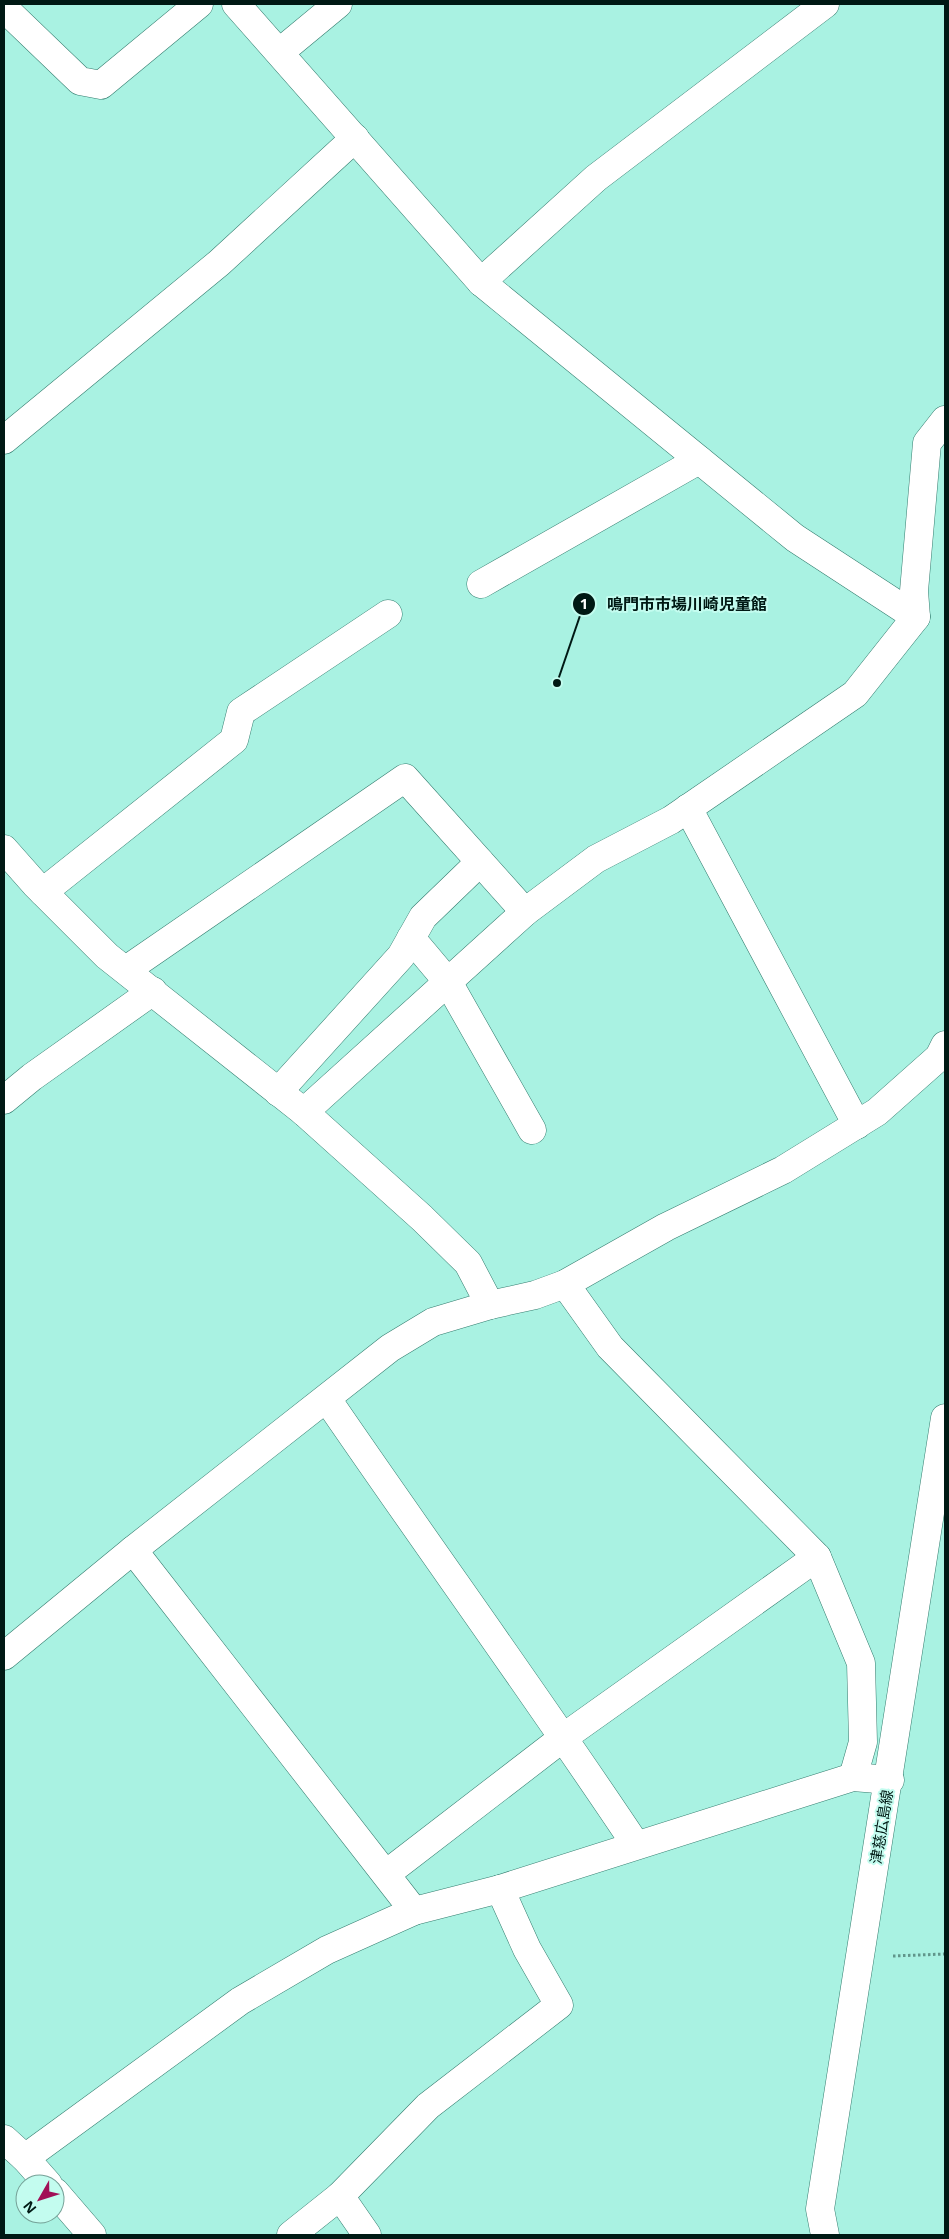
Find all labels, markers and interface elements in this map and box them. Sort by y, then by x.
callout: 鳴門市市場川崎児童館 [572,589,777,620]
text: 1 [580,593,588,613]
text: 鳴門市市場川崎児童館 [607,593,767,615]
street label: 津慈広島線 [865,1788,897,1865]
north arrow [15,2174,65,2224]
text: N [19,2197,40,2218]

